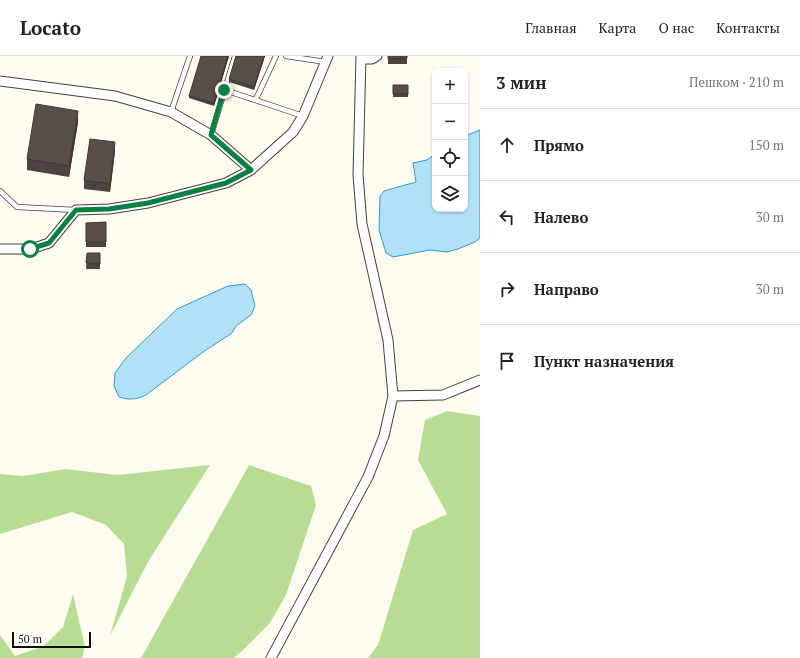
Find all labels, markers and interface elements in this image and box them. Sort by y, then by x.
text: Locato [20,15,81,40]
text: Главная [525,18,577,37]
text: Карта [599,18,636,37]
text: О нас [658,18,694,37]
text: Контакты [716,18,780,37]
map controls [432,68,468,212]
button: + [432,68,468,104]
text: 3 мин [496,71,546,94]
text: Пешком · 210 m [689,73,784,91]
route end [215,81,233,99]
button: − [432,104,468,140]
icon: ahead [496,134,518,156]
text: Прямо [534,135,584,155]
text: 150 m [749,136,784,154]
button: locate [432,140,468,176]
button: layers [432,176,468,212]
icon: left [496,206,518,228]
text: Налево [534,207,588,227]
text: 30 m [756,208,784,226]
route start [21,240,39,258]
icon: right [496,278,518,300]
text: Направо [534,279,599,299]
text: 30 m [756,280,784,298]
icon: arrive [496,350,518,372]
text: Пункт назначения [534,351,674,371]
scale bar [12,630,91,649]
text: 50 m [18,632,42,646]

